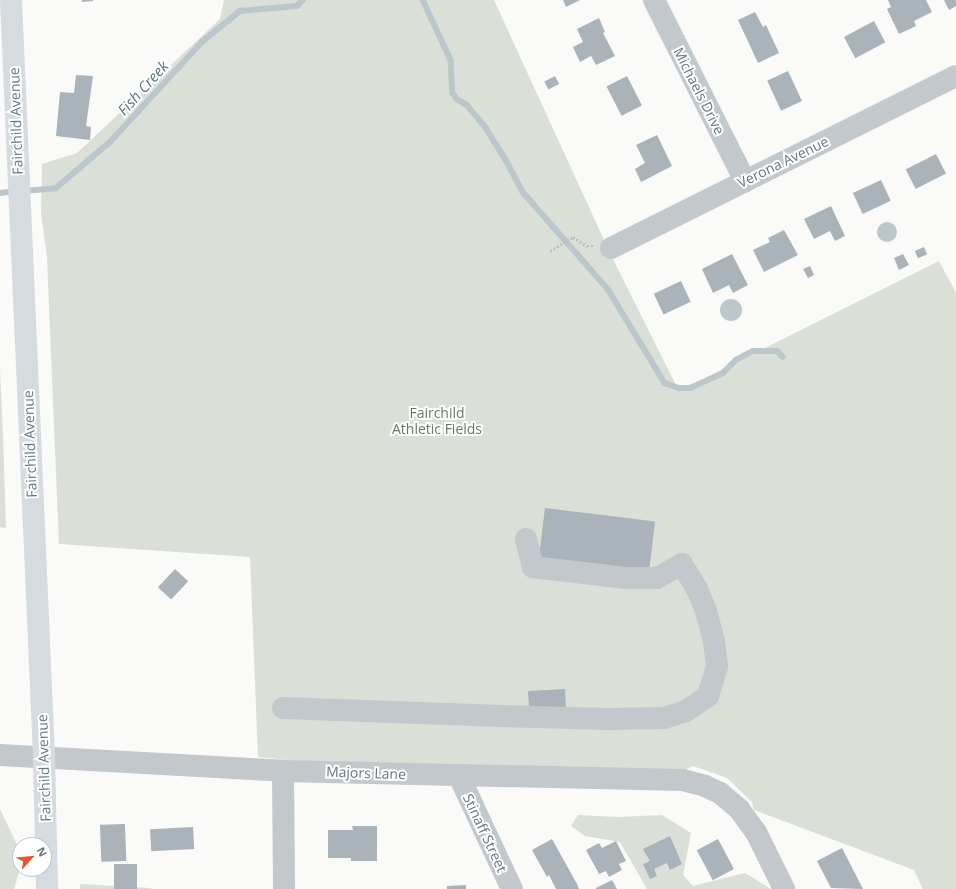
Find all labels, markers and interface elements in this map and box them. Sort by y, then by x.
street label: Michaels Drive [670,45,728,137]
water label: Fish Creek [114,57,172,119]
street label: Fairchild Avenue [6,67,26,175]
street label: Verona Avenue [735,133,831,191]
street label: Fairchild Avenue [20,390,40,498]
park label: Fairchild Athletic Fields [392,405,482,438]
street label: Fairchild Avenue [34,714,54,822]
street label: Majors Lane [326,763,406,783]
street label: Stinaff Street [459,791,511,875]
north arrow [12,837,52,877]
text: N [34,844,51,859]

